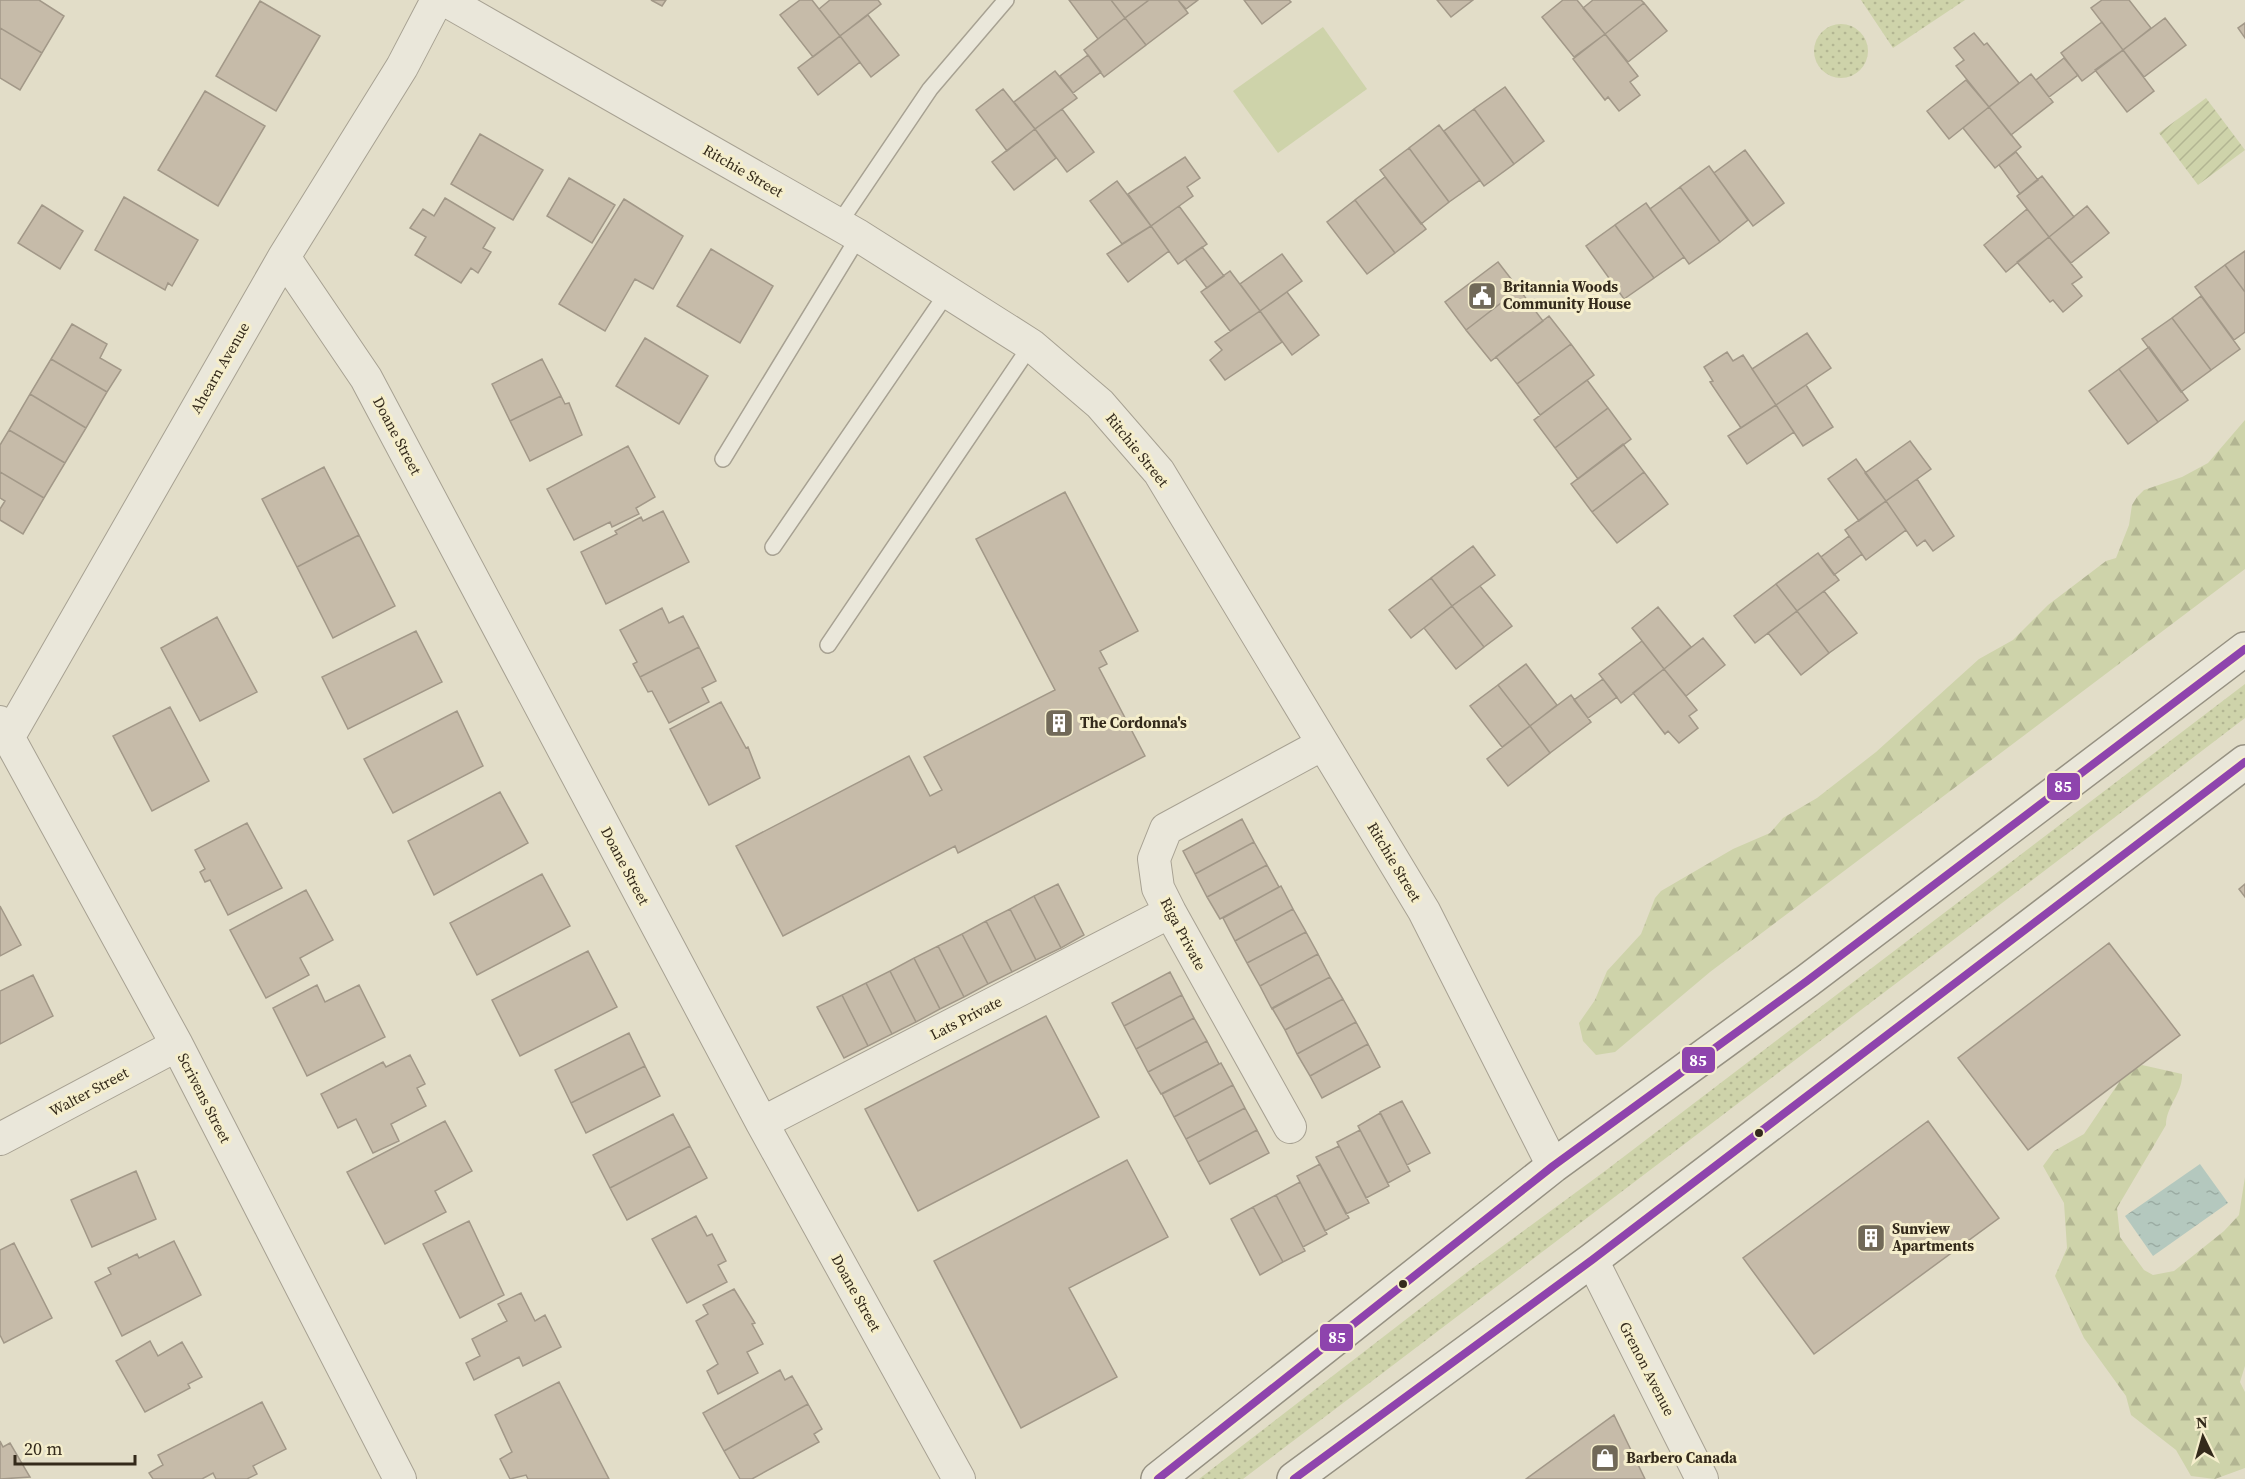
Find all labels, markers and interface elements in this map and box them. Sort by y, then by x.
street label: Ritchie Street [699,139,787,202]
place label: Britannia Woods Community House [1503,276,1631,314]
public building icon: Britannia Woods Community House [1466,280,1498,312]
street label: Ahearn Avenue [185,318,254,417]
street label: Doane Street [368,393,427,479]
street label: Ritchie Street [1101,408,1174,491]
building icon: The Cordonna's [1043,707,1075,739]
place label: The Cordonna's [1080,712,1187,733]
line badge: 85 [2046,772,2081,801]
text: 85 [2054,775,2072,797]
street label: Ritchie Street [1362,818,1427,906]
street label: Doane Street [596,823,655,909]
street label: Riga Private [1155,894,1212,974]
street label: Lats Private [926,990,1006,1045]
line badge: 85 [1681,1046,1716,1074]
street label: Scrivens Street [173,1049,236,1146]
text: 85 [1689,1049,1707,1071]
street label: Walter Street [46,1062,132,1121]
unlabelled marker [1753,1127,1765,1139]
place label: Sunview Apartments [1892,1218,1974,1256]
building icon: Sunview Apartments [1855,1222,1887,1254]
street label: Doane Street [827,1250,886,1335]
unlabelled marker [1397,1278,1409,1290]
street label: Grenon Avenue [1615,1318,1680,1420]
line badge: 85 [1319,1323,1354,1352]
text: 85 [1328,1326,1346,1348]
north arrow [2173,1407,2233,1467]
text: N [2195,1411,2209,1434]
scale bar [15,1428,135,1466]
text: 20 m [24,1436,62,1461]
shop icon: Barbero Canada [1589,1442,1621,1474]
place label: Barbero Canada [1626,1447,1738,1468]

